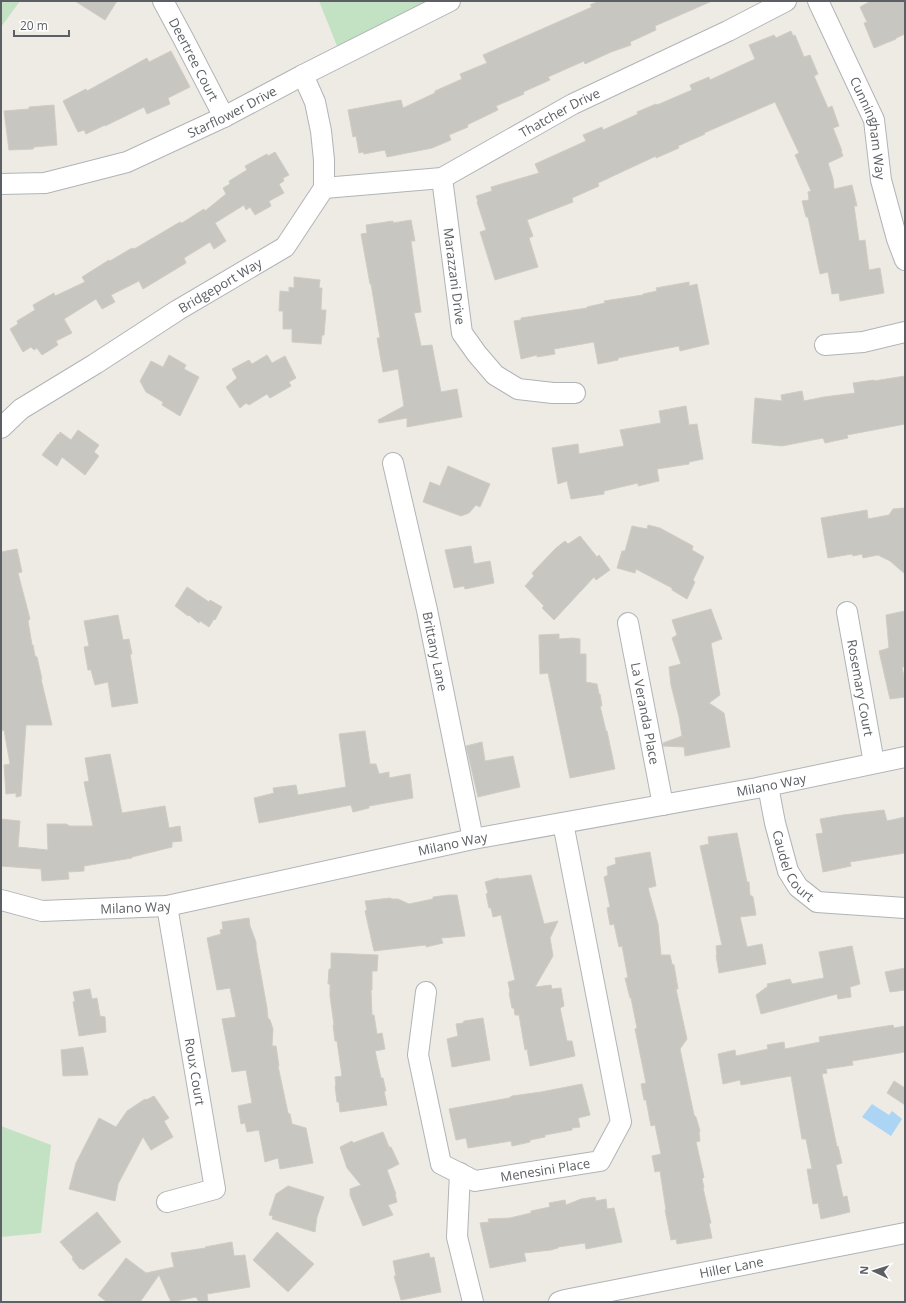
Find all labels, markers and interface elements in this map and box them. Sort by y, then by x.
scale bar [14,12,69,38]
street label: Deertree Court [165,15,223,104]
text: 20 m [20,17,48,34]
street label: Cunningham Way [846,74,890,181]
street label: Starflower Drive [184,82,280,142]
street label: Thatcher Drive [516,84,603,142]
street label: Marazzani Drive [440,227,470,326]
street label: Bridgeport Way [175,253,266,317]
street label: Brittany Lane [419,610,452,693]
street label: Rosemary Court [843,638,878,738]
street label: La Veranda Place [627,661,664,766]
street label: Milano Way [735,769,808,800]
street label: Milano Way [416,828,489,860]
street label: Caudel Court [768,828,818,906]
street label: Milano Way [100,896,173,918]
street label: Roux Court [181,1037,210,1107]
street label: Menesini Place [499,1154,591,1186]
north arrow [854,1251,894,1291]
street label: Hiller Lane [698,1252,765,1282]
text: N [856,1265,871,1275]

